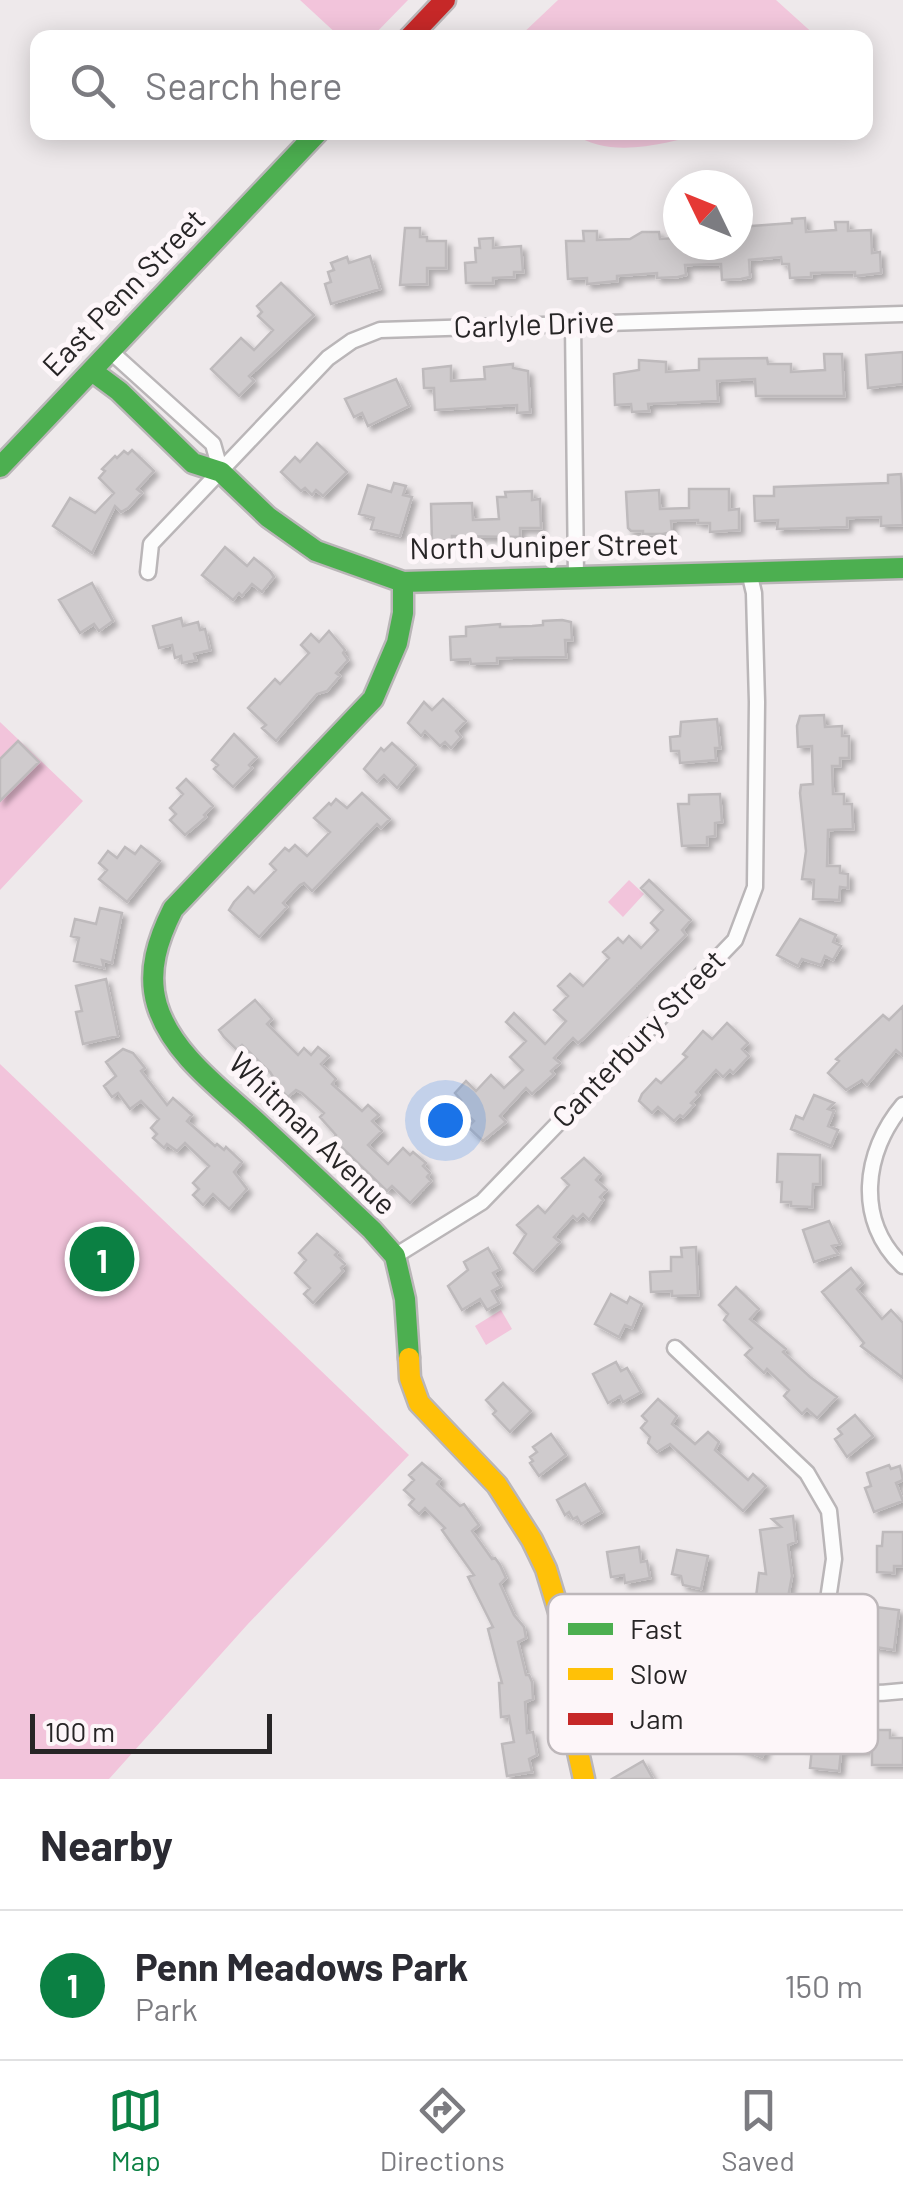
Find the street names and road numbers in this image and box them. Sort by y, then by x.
street label: East Penn Street [34,201,211,383]
street label: Carlyle Drive [453,302,615,344]
street label: North Juniper Street [409,525,679,565]
street label: Canterbury Street [544,941,731,1134]
street label: Whitman Avenue [222,1044,405,1221]

